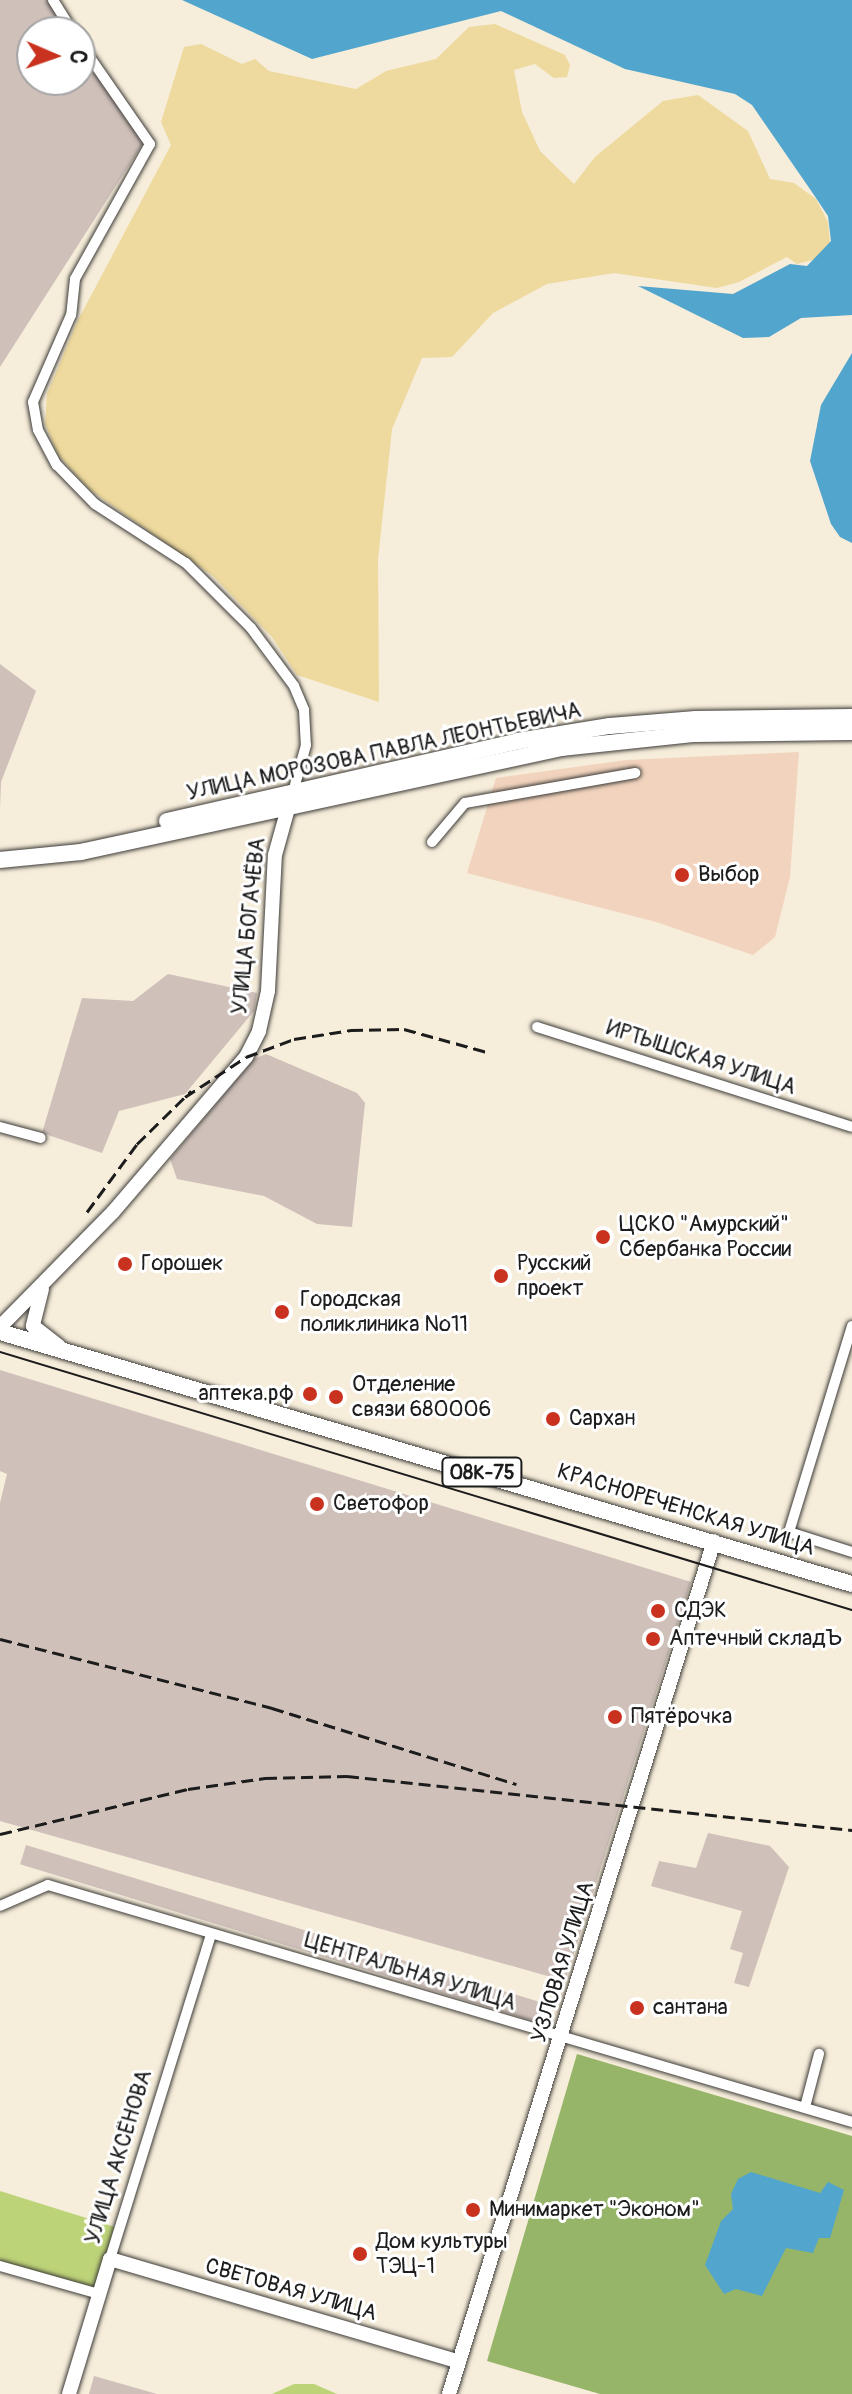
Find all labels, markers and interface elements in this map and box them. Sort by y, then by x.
north arrow [16,16,96,96]
text: С [64,49,92,64]
street label: УЛИЦА МОРОЗОВА ПАВЛА ЛЕОНТЬЕВИЧА [184,697,584,807]
street label: УЛИЦА БОГАЧЁВА [227,836,271,1016]
place label: Выбор [698,862,759,888]
marker: Выбор [673,866,691,884]
street label: ИРТЫШСКАЯ УЛИЦА [603,1015,799,1101]
place label: ЦСКО "Амурский" Сбербанка России [619,1211,791,1262]
marker: ЦСКО "Амурский" Сбербанка России [594,1228,612,1246]
place label: Русский проект [517,1250,591,1302]
place label: Горошек [141,1251,223,1277]
marker: Горошек [116,1255,134,1273]
marker: Русский проект [492,1267,510,1285]
place label: Городская поликлиника №11 [300,1286,468,1338]
marker: Городская поликлиника №11 [271,1301,293,1323]
place label: Отделение связи 680006 [352,1371,491,1422]
place label: аптека.рф [198,1381,294,1407]
marker: аптека.рф [301,1385,319,1403]
marker: Отделение связи 680006 [327,1388,345,1406]
place label: Сархан [569,1406,635,1432]
marker: Сархан [544,1410,562,1428]
road number: 08К-75 [440,1456,524,1488]
street label: КРАСНОРЕЧЕНСКАЯ УЛИЦА [554,1458,818,1562]
place label: Светофор [333,1491,429,1517]
marker: Светофор [308,1495,326,1513]
place label: СДЭК [674,1598,727,1624]
marker: СДЭК [649,1602,667,1620]
place label: Аптечный складЪ [669,1626,842,1652]
marker: Аптечный складЪ [644,1630,662,1648]
place label: Пятёрочка [631,1704,732,1730]
marker: Пятёрочка [606,1708,624,1726]
street label: УЗЛОВАЯ УЛИЦА [526,1878,600,2046]
street label: ЦЕНТРАЛЬНАЯ УЛИЦА [301,1927,519,2017]
place label: сантана [653,1995,728,2021]
marker: сантана [628,1999,646,2017]
street label: УЛИЦА АКСЁНОВА [80,2067,158,2247]
place label: Минимаркет "Эконом" [489,2197,700,2223]
marker: Минимаркет "Эконом" [464,2201,482,2219]
place label: Дом культуры ТЭЦ-1 [376,2228,508,2280]
marker: Дом культуры ТЭЦ-1 [351,2245,369,2263]
street label: СВЕТОВАЯ УЛИЦА [202,2253,380,2327]

